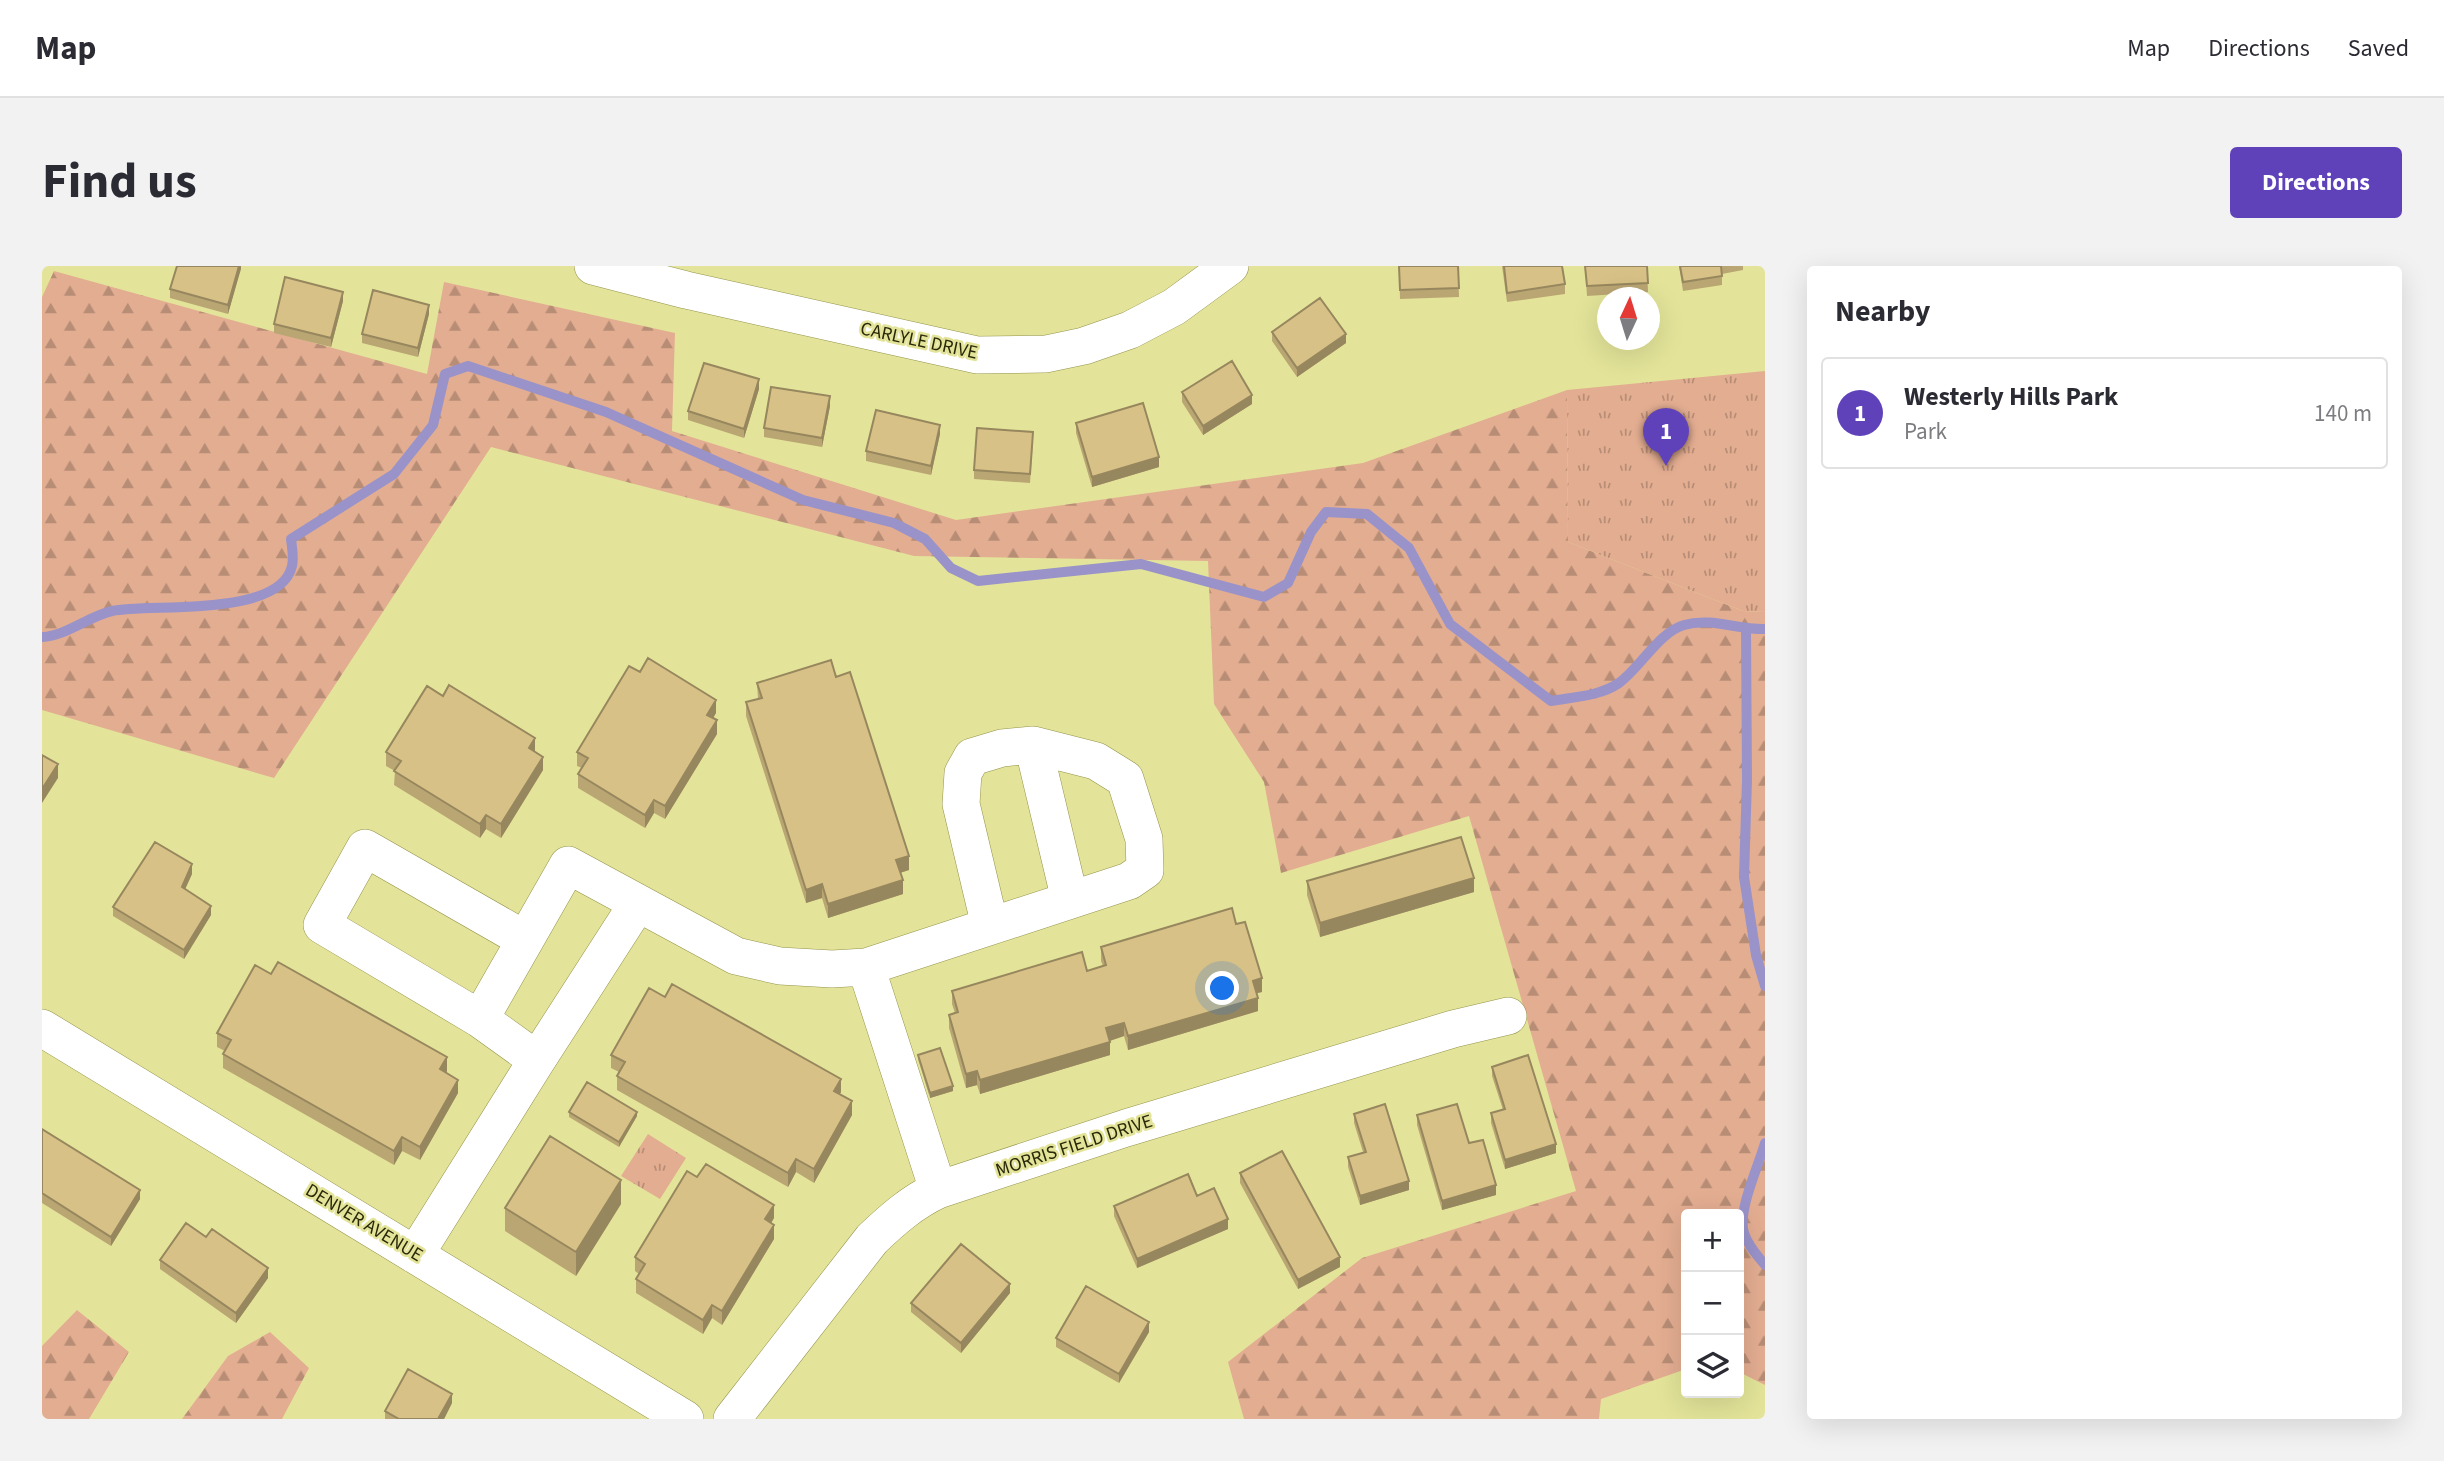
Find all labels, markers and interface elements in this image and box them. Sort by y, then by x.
text: Map [35,25,96,72]
text: Map [2127,31,2170,66]
text: Directions [2208,31,2310,66]
text: Saved [2348,31,2409,66]
text: Find us [42,147,197,217]
button: Directions [2230,147,2402,218]
north arrow [1597,287,1660,350]
text: Nearby [1835,290,1930,333]
street label: CARLYLE DRIVE [858,315,980,367]
text: Westerly Hills Park [1904,378,2118,415]
text: 1 [1854,397,1866,430]
text: 140 m [2314,397,2372,430]
pin: 1 [1643,408,1689,466]
text: Park [1904,415,1947,448]
your location [1205,971,1239,1005]
street label: MORRIS FIELD DRIVE [992,1108,1156,1184]
street label: DENVER AVENUE [300,1177,428,1269]
map controls [1681,1209,1744,1398]
button: + [1681,1209,1744,1272]
button: − [1681,1272,1744,1335]
button: layers [1681,1335,1744,1398]

